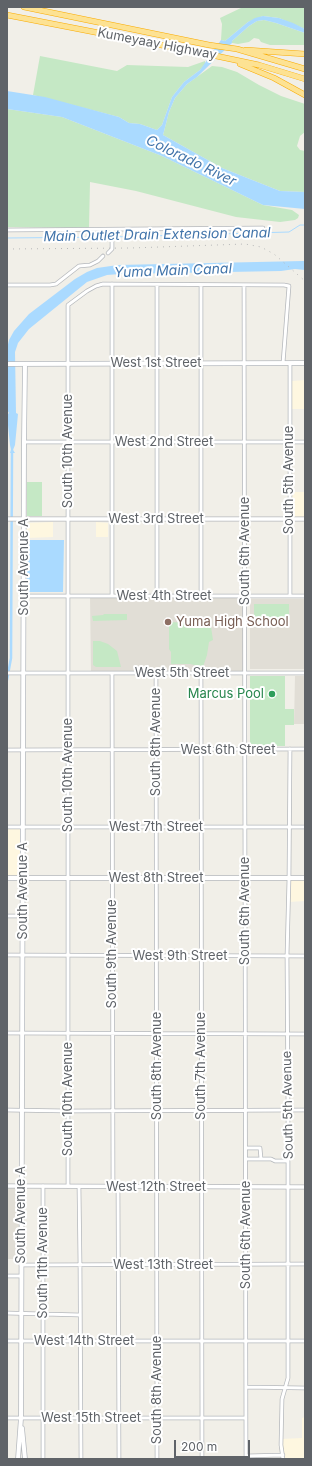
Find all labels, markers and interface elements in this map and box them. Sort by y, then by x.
street label: Kumeyaay Highway [96,25,218,63]
water label: Colorado River [143,132,239,190]
water label: Main Outlet Drain Extension Canal [43,225,271,245]
water label: Yuma Main Canal [114,261,232,281]
street label: West 1st Street [110,355,202,371]
street label: South 10th Avenue [60,394,76,508]
street label: South 5th Avenue [281,426,297,534]
street label: West 2nd Street [115,434,213,450]
street label: South 6th Avenue [237,497,253,605]
street label: West 3rd Street [108,511,204,527]
street label: South Avenue A [16,518,32,616]
street label: West 4th Street [116,588,212,604]
place label: Yuma High School [176,614,289,630]
marker: Yuma High School [163,617,173,627]
street label: West 5th Street [135,665,229,681]
place label: Marcus Pool [188,686,264,702]
street label: South 8th Avenue [148,688,164,796]
marker: Marcus Pool [267,689,277,699]
street label: South 10th Avenue [60,718,76,832]
street label: West 6th Street [181,742,275,758]
street label: West 7th Street [109,819,203,835]
street label: South Avenue A [15,842,31,940]
street label: South 6th Avenue [237,857,253,965]
street label: West 8th Street [109,870,203,886]
street label: South 9th Avenue [104,900,120,1008]
street label: West 9th Street [132,948,228,964]
street label: South 8th Avenue [149,1012,165,1120]
street label: South 7th Avenue [193,1012,209,1120]
street label: South 10th Avenue [60,1042,76,1156]
street label: South 5th Avenue [279,1051,297,1159]
street label: South Avenue A [13,1166,29,1264]
street label: West 12th Street [106,1179,206,1195]
street label: South 6th Avenue [238,1181,254,1289]
street label: South 11th Avenue [35,1207,51,1319]
street label: West 13th Street [113,1257,213,1273]
street label: West 14th Street [34,1333,134,1349]
street label: South 8th Avenue [149,1336,165,1444]
street label: West 15th Street [41,1410,141,1426]
scale bar [176,1432,252,1458]
text: 200 m [181,1439,217,1454]

